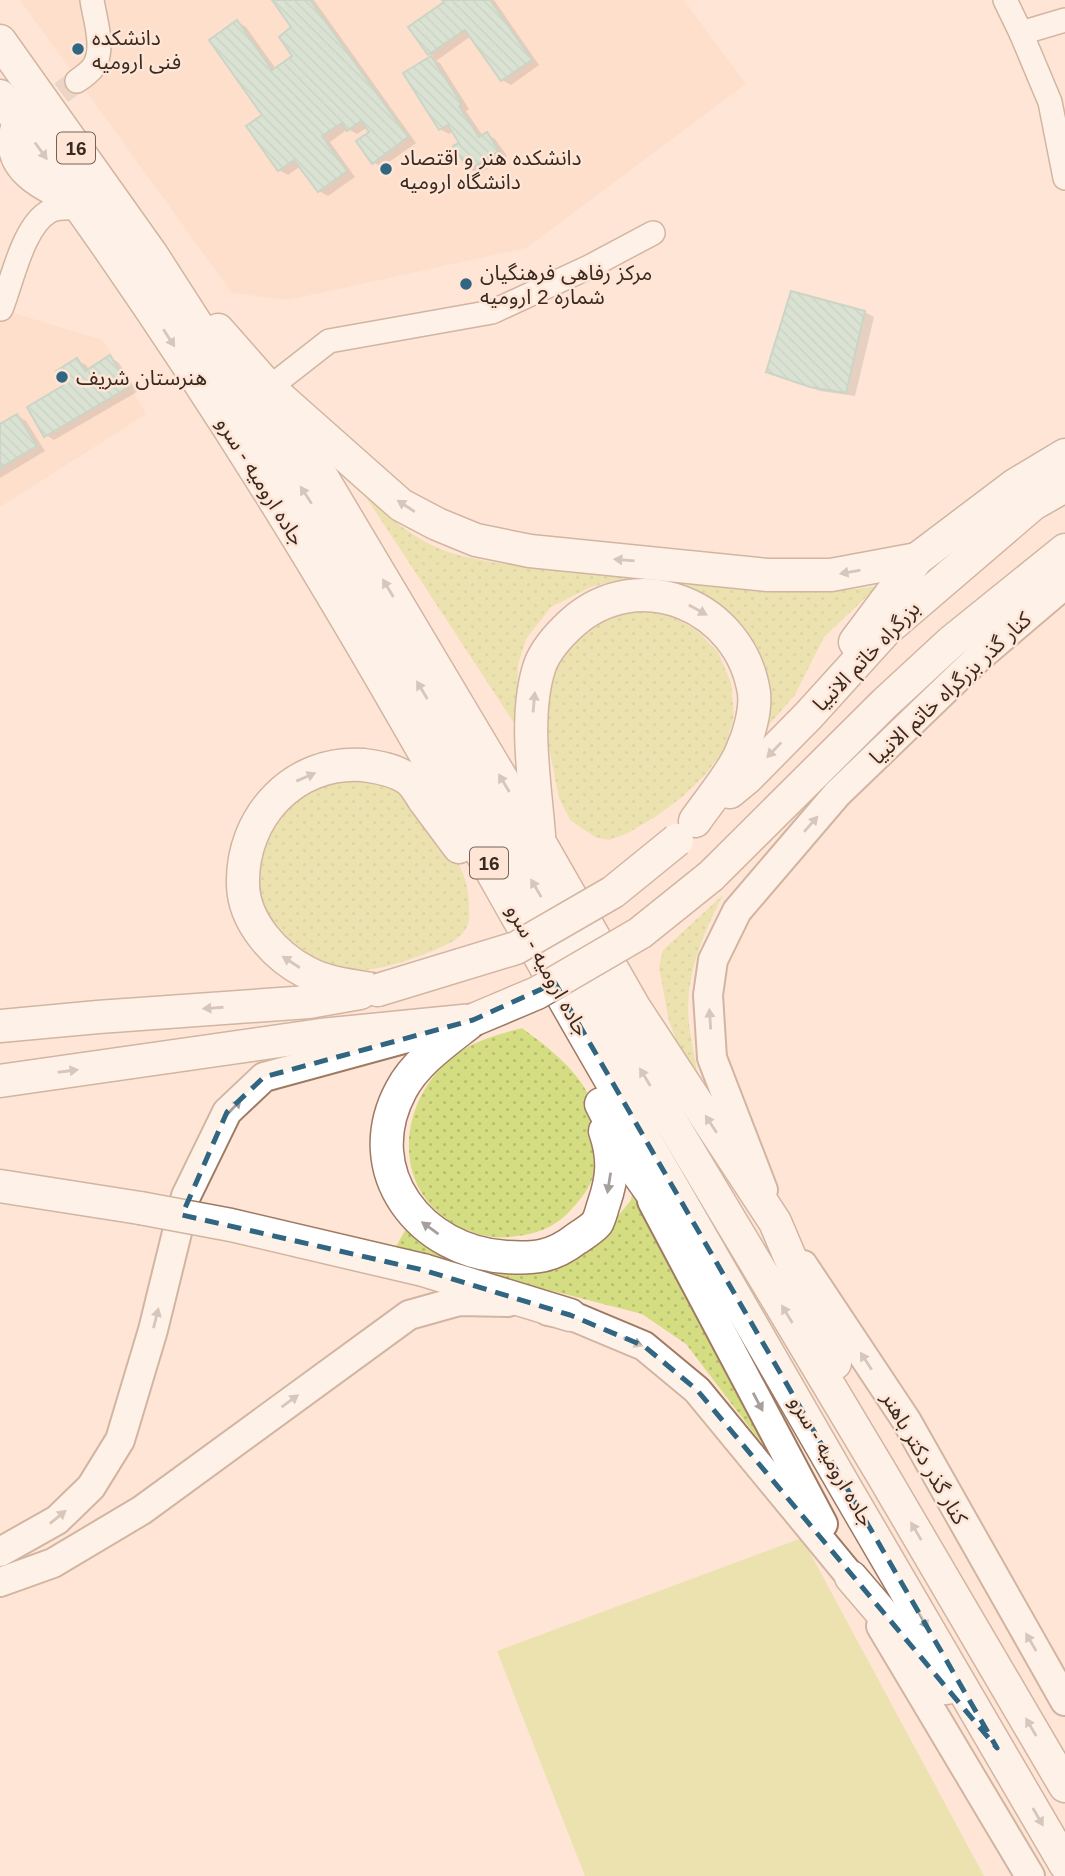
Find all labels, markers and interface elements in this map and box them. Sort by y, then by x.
place label: دانشکده فنی ارومیه [92,26,181,74]
marker: دانشکده فنی ارومیه [70,41,86,57]
road number: 16 [57,132,95,164]
one-way arrow [33,142,47,160]
place label: دانشکده هنر و اقتصاد دانشگاه ارومیه [400,146,582,194]
marker: دانشکده هنر و اقتصاد دانشگاه ارومیه [378,161,394,177]
place label: مرکز رفاهی فرهنگیان شماره 2 ارومیه [480,261,652,309]
marker: مرکز رفاهی فرهنگیان شماره 2 ارومیه [458,276,474,292]
one-way arrow [163,329,176,348]
place label: هنرستان شریف [76,366,207,390]
marker: هنرستان شریف [54,369,70,385]
street label: جاده ارومیه - سرو [211,413,310,550]
one-way arrow [299,485,312,505]
one-way arrow [396,500,416,513]
one-way arrow [613,554,635,565]
one-way arrow [839,567,861,578]
one-way arrow [381,578,394,597]
street label: بزرگراه خاتم الانبیا [808,597,927,718]
one-way arrow [688,605,708,616]
street label: کنار گذر بزرگراه خاتم الانبیا [865,607,1038,772]
one-way arrow [416,681,429,700]
one-way arrow [529,691,540,713]
one-way arrow [767,741,783,758]
one-way arrow [296,771,316,783]
one-way arrow [498,773,510,792]
one-way arrow [803,815,819,833]
road number: 16 [470,848,508,878]
one-way arrow [530,878,542,897]
street label: جاده ارومیه - سرو [501,900,594,1040]
one-way arrow [281,956,301,969]
one-way arrow [202,1003,224,1014]
one-way arrow [704,1007,715,1029]
one-way arrow [57,1065,79,1076]
one-way arrow [639,1068,651,1087]
one-way arrow [226,1098,243,1115]
one-way arrow [704,1114,717,1134]
one-way arrow [603,1172,614,1194]
one-way arrow [420,1221,439,1235]
one-way arrow [780,1305,793,1324]
one-way arrow [151,1306,162,1328]
one-way arrow [623,1336,644,1347]
one-way arrow [860,1351,873,1371]
street label: کنار گذر دکتر باهنر [876,1387,972,1529]
one-way arrow [752,1392,764,1412]
street label: جاده ارومیه - سرو [784,1392,879,1531]
one-way arrow [281,1394,299,1409]
one-way arrow [49,1510,67,1525]
one-way arrow [910,1521,922,1541]
one-way arrow [917,1611,930,1630]
one-way arrow [1024,1632,1037,1651]
one-way arrow [1024,1718,1037,1737]
one-way arrow [1031,1808,1044,1827]

